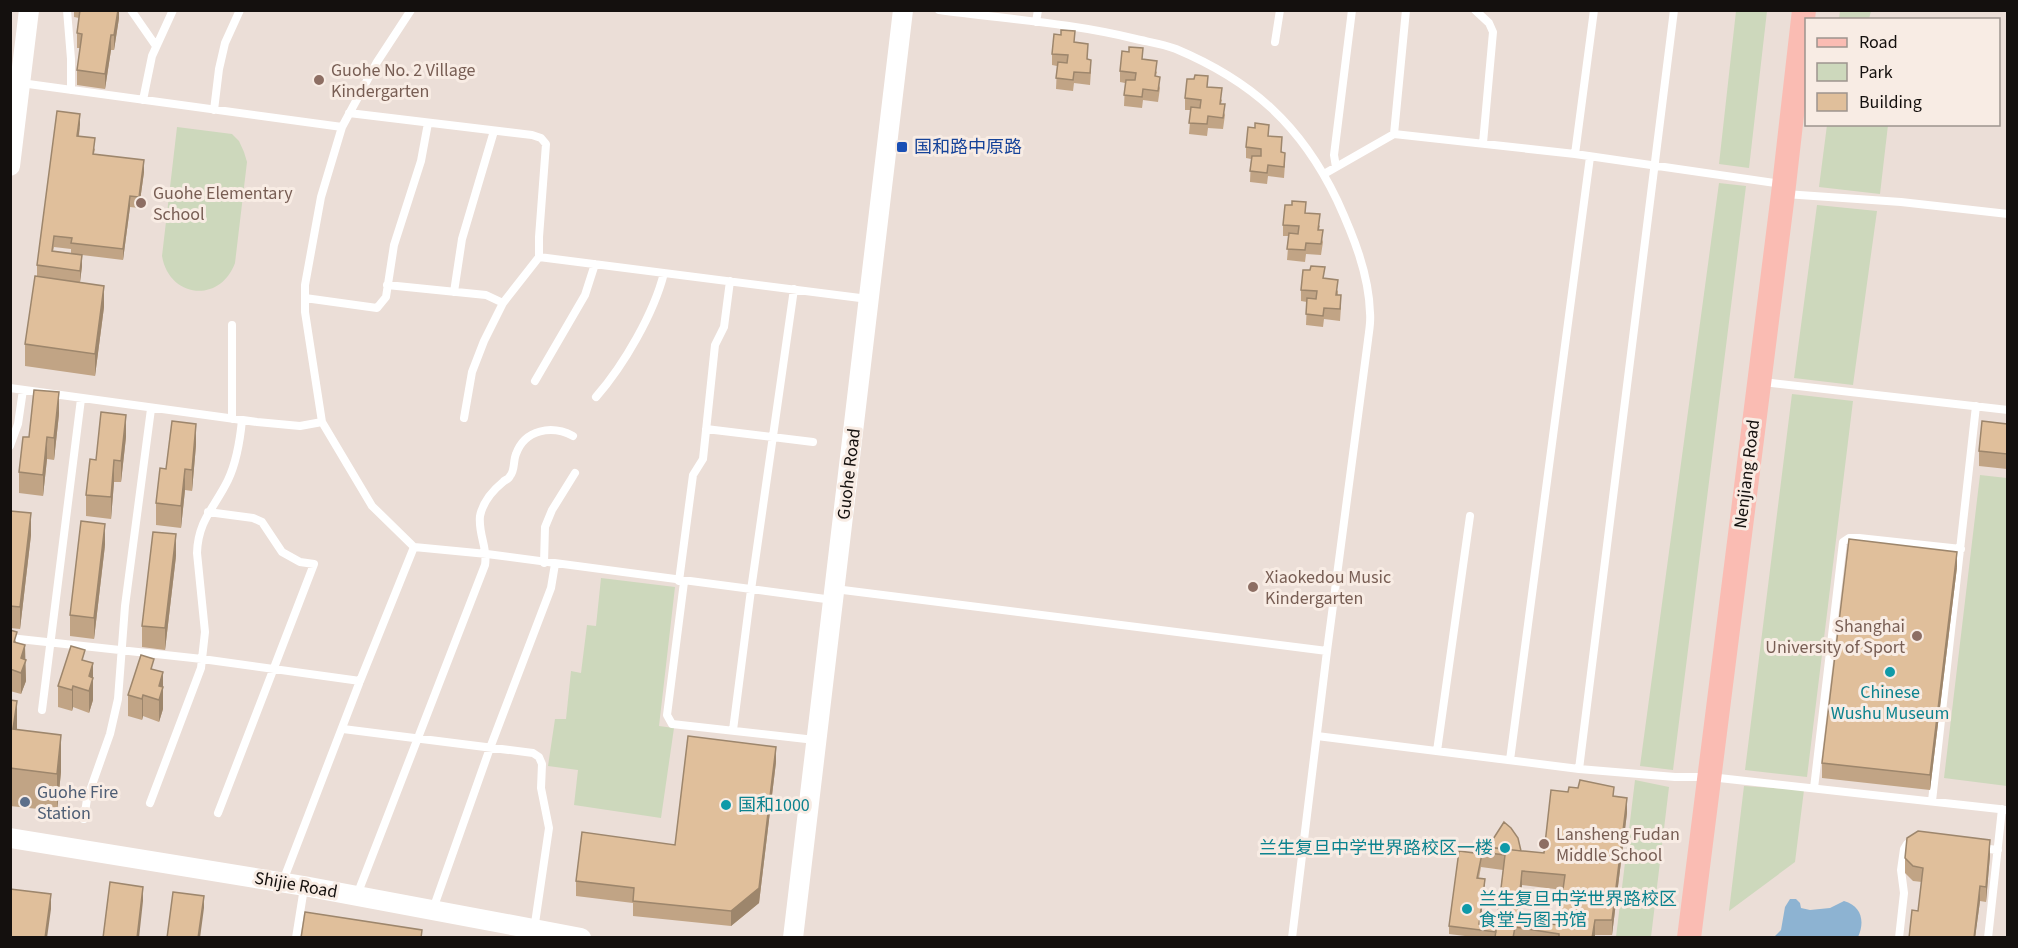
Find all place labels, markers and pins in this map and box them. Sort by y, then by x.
place label: Guohe No. 2 Village Kindergarten [331,58,476,104]
marker: Guohe No. 2 Village Kindergarten [312,73,326,87]
place label: 国和路中原路 [914,135,1022,160]
marker: 国和路中原路 [895,140,909,154]
place label: Guohe Elementary School [153,181,293,227]
marker: Guohe Elementary School [134,196,148,210]
place label: Xiaokedou Music Kindergarten [1265,565,1391,611]
marker: Xiaokedou Music Kindergarten [1246,580,1260,594]
place label: Shanghai University of Sport [1765,614,1905,660]
marker: Shanghai University of Sport [1910,629,1924,643]
marker: Chinese Wushu Museum [1883,665,1897,679]
place label: Chinese Wushu Museum [1831,680,1949,726]
place label: Guohe Fire Station [37,780,118,826]
place label: 国和1000 [738,793,810,818]
marker: Guohe Fire Station [18,795,32,809]
marker: 国和1000 [719,798,733,812]
place label: Lansheng Fudan Middle School [1556,822,1680,868]
place label: 兰生复旦中学世界路校区一楼 [1259,836,1493,861]
marker: Lansheng Fudan Middle School [1537,837,1551,851]
marker: 兰生复旦中学世界路校区一楼 [1498,841,1512,855]
place label: 兰生复旦中学世界路校区 食堂与图书馆 [1479,887,1677,933]
marker: 兰生复旦中学世界路校区 食堂与图书馆 [1460,902,1474,916]

